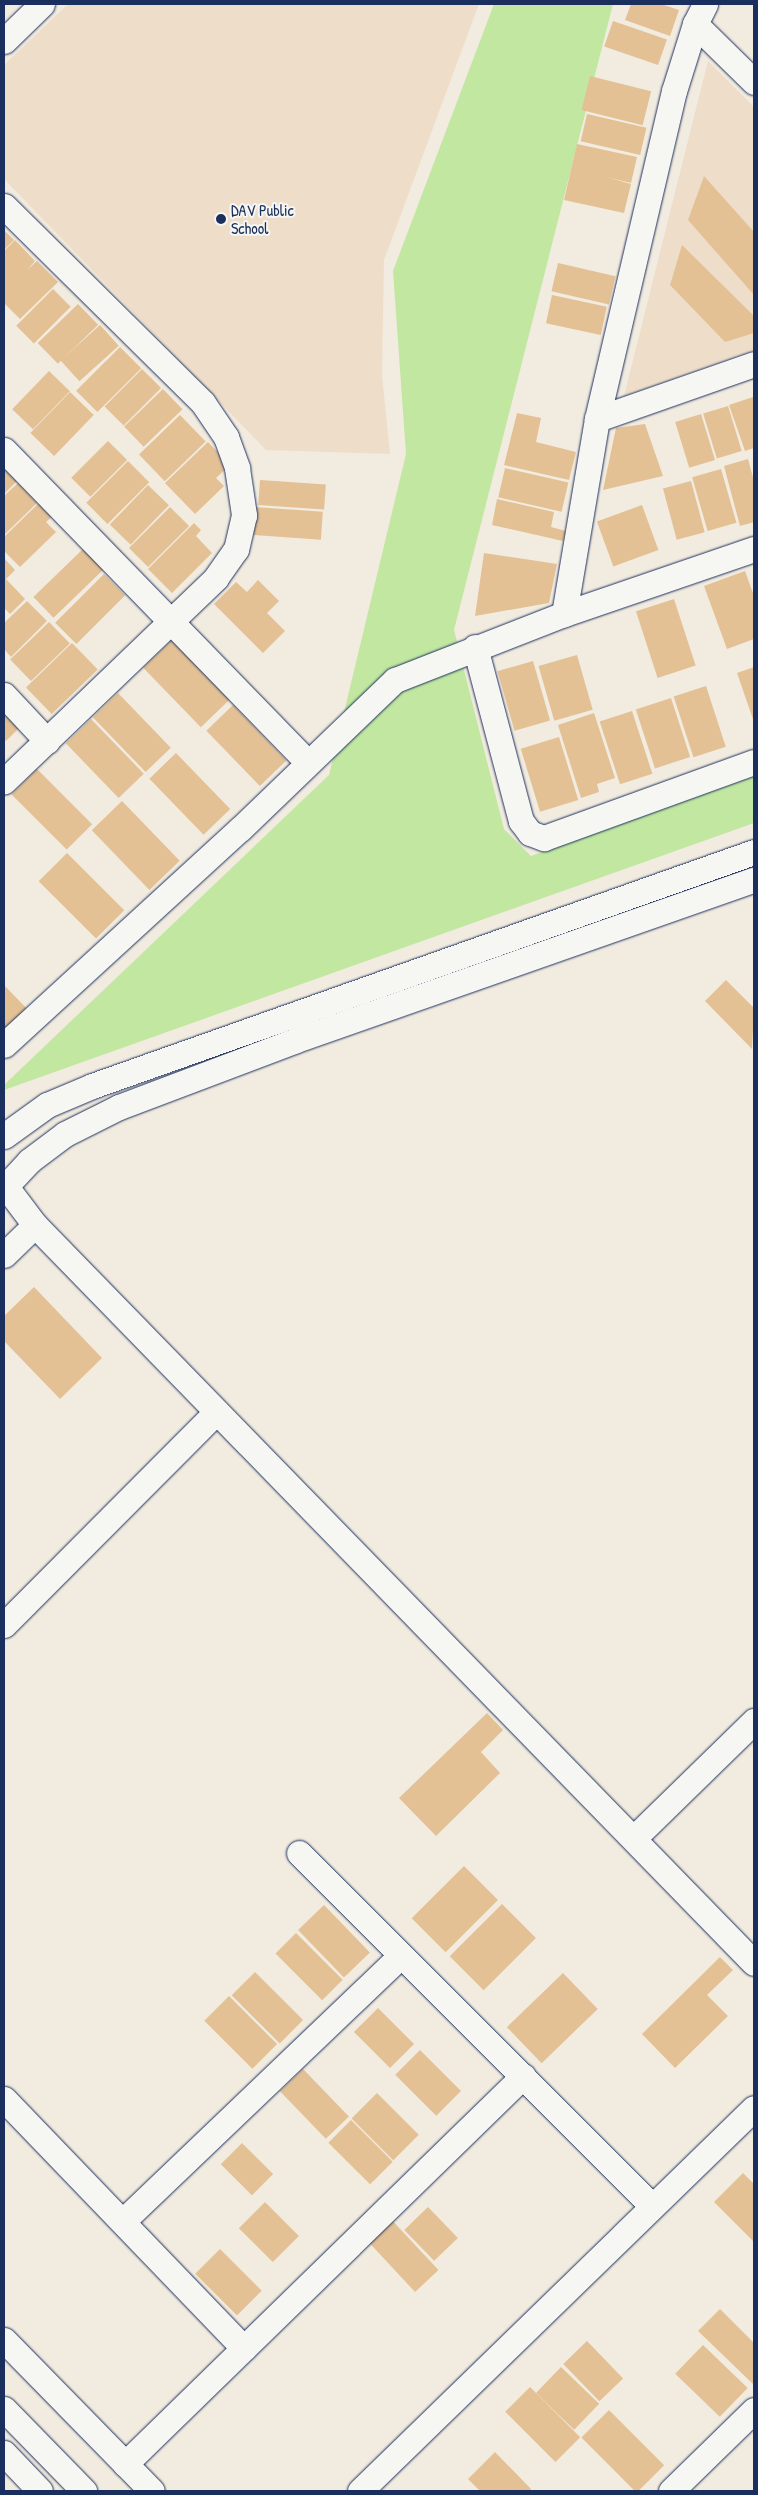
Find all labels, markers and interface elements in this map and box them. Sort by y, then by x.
place label: DAV Public School [231,200,294,238]
marker: DAV Public School [215,213,227,225]

